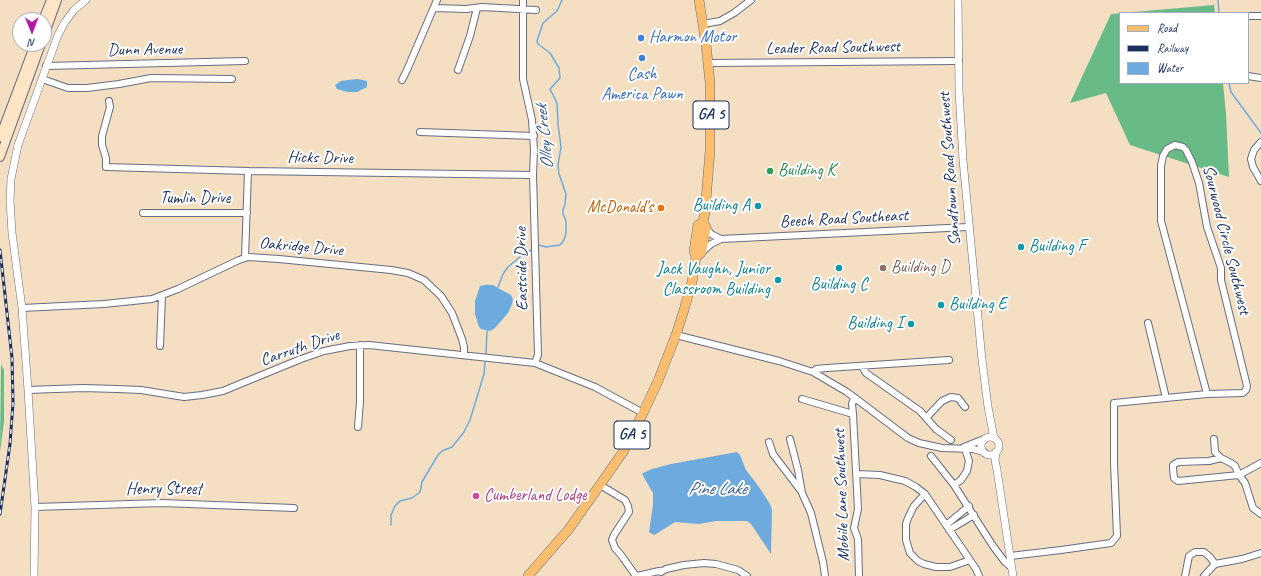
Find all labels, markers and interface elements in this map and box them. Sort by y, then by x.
north arrow [12,12,52,52]
legend [1119,12,1249,84]
text: Road [1157,20,1177,36]
place label: Harmon Motor [649,28,736,48]
marker: Harmon Motor [636,33,646,43]
text: N [29,36,36,50]
street label: Leader Road Southwest [766,37,900,59]
street label: Dunn Avenue [108,39,182,61]
text: Railway [1157,40,1188,56]
marker: Cash America Pawn [637,53,647,63]
text: Water [1157,60,1183,76]
place label: Cash America Pawn [601,65,683,105]
street label: Sandtown Road Southwest [934,91,966,247]
road number: GA 5 [693,101,729,129]
water label: Olley Creek [531,104,559,170]
street label: Hicks Drive [287,147,353,169]
place label: Building K [778,161,835,181]
street label: Sourwood Circle Southwest [1198,163,1254,317]
marker: Building K [765,166,775,176]
street label: Tumlin Drive [160,189,230,209]
place label: Building A [693,196,750,216]
place label: McDonald's [587,198,653,218]
marker: Building A [753,201,763,211]
marker: McDonald's [656,203,666,213]
street label: Beech Road Southeast [779,205,909,233]
street label: Eastside Drive [511,227,533,311]
street label: Oakridge Drive [258,233,344,261]
place label: Building F [1029,237,1086,257]
marker: Building F [1016,242,1026,252]
place label: Building D [891,258,950,278]
place label: Jack Vaughn, Junior Classroom Building [657,260,770,300]
marker: Building C [834,263,844,273]
marker: Building D [878,263,888,273]
marker: Jack Vaughn, Junior Classroom Building [773,275,783,285]
place label: Building C [811,275,867,295]
place label: Building E [949,295,1007,315]
marker: Building E [936,300,946,310]
place label: Building I [847,314,903,334]
marker: Building I [906,319,916,329]
street label: Carruth Drive [258,325,342,371]
road number: GA 5 [614,421,650,449]
street label: Mobile Lane Southwest [829,428,855,562]
water label: Pine Lake [688,478,746,500]
street label: Henry Street [126,480,202,500]
place label: Cumberland Lodge [484,486,586,506]
marker: Cumberland Lodge [471,491,481,501]

